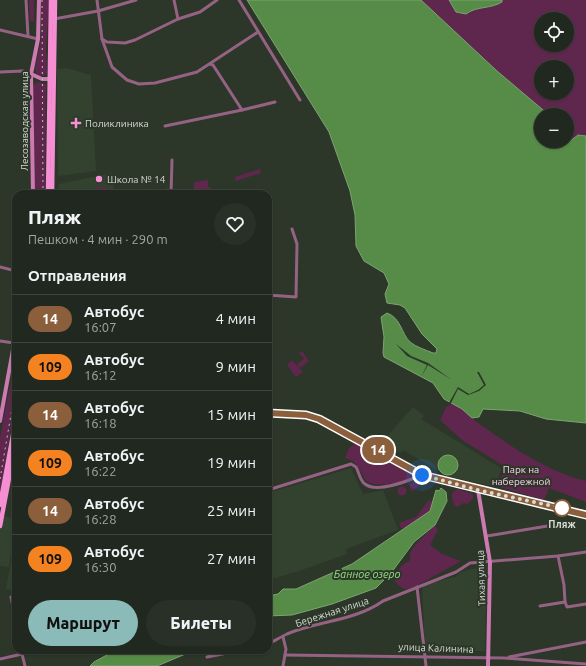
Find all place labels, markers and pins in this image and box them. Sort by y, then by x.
marker: Поликлиника [70,117,82,129]
place label: Поликлиника [85,118,149,129]
marker: Школа № 14 [94,174,104,184]
place label: Школа № 14 [107,174,166,185]
marker: Пляж [553,499,571,517]
place label: Пляж [548,519,576,530]

